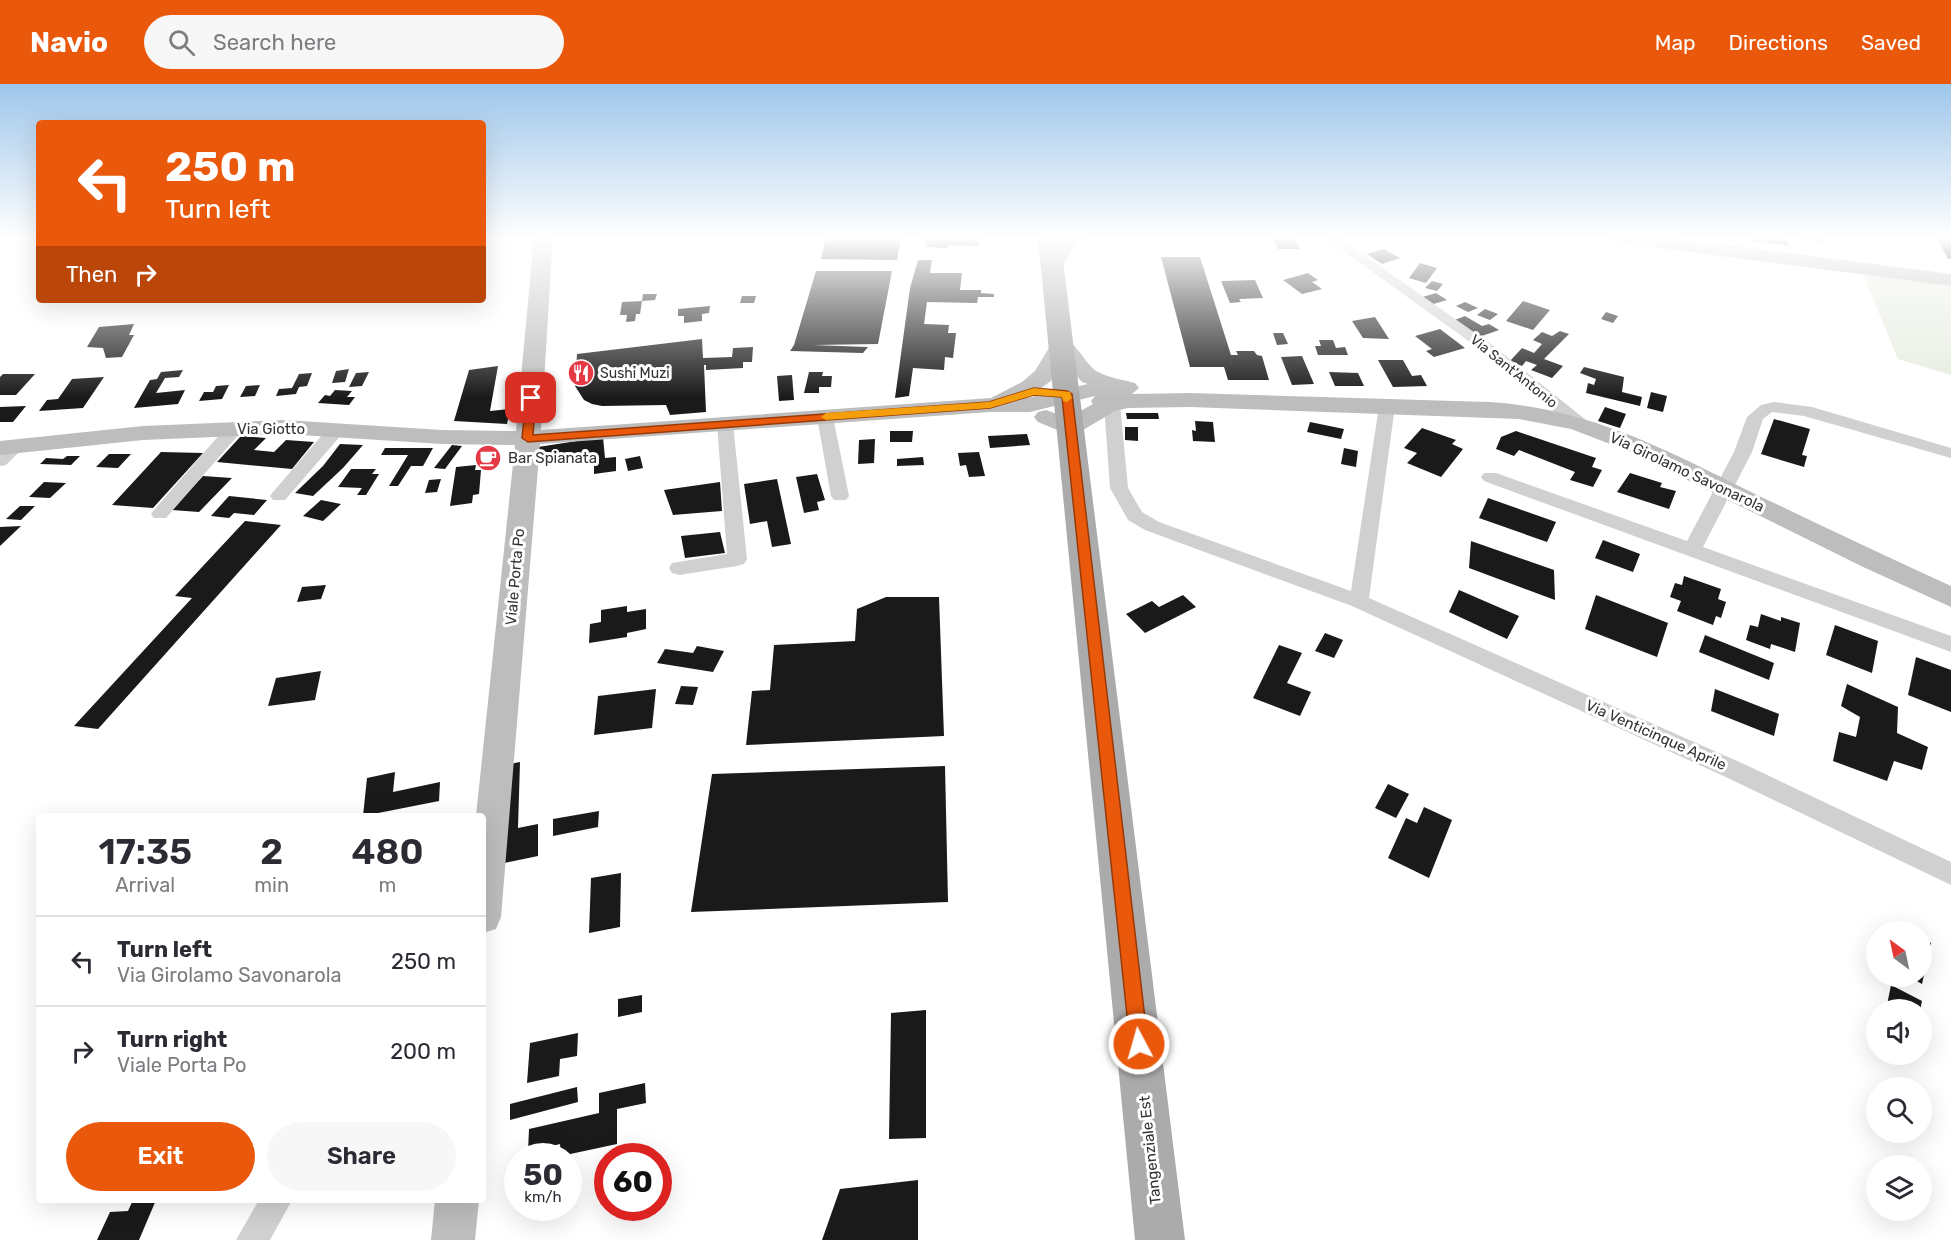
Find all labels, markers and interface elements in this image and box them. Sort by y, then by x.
search box [144,15,564,69]
text: Navio [30,26,108,59]
icon: search [165,26,198,59]
text: Search here [213,29,336,56]
text: Map [1655,30,1696,55]
text: Directions [1729,30,1828,55]
text: Saved [1861,30,1921,55]
text: 250 m [165,142,295,192]
icon: left [66,144,144,222]
text: Turn left [165,193,270,225]
icon: right [129,258,162,291]
text: Then [66,261,117,288]
street label: Via Sant'Antonio [1467,331,1561,412]
restaurant icon: Sushi Muzi [566,358,596,388]
place label: Sushi Muzi [600,365,670,382]
pin [505,372,556,423]
icon: arrive [514,381,547,414]
street label: Via Giotto [237,420,305,438]
street label: Via Girolamo Savonarola [1607,428,1767,516]
cafe icon: Bar Spianata [473,443,503,473]
place label: Bar Spianata [508,449,597,467]
street label: Viale Porta Po [502,528,528,626]
street label: Via Venticinque Aprile [1583,696,1729,774]
text: 17:35 [98,830,192,873]
text: 2 [260,830,283,873]
text: 480 [351,830,424,873]
text: Arrival [115,873,175,897]
text: min [254,873,289,897]
text: m [379,873,396,897]
north arrow [1866,921,1932,987]
map controls [1866,921,1932,1221]
text: Turn left [117,936,212,963]
icon: left [66,945,99,978]
text: 250 m [391,948,456,975]
text: Via Girolamo Savonarola [117,963,342,987]
button: sound [1866,999,1932,1065]
position arrow [1107,1012,1171,1076]
text: Turn right [117,1026,227,1053]
icon: right [66,1035,99,1068]
text: 200 m [390,1038,456,1065]
text: Viale Porta Po [117,1053,247,1077]
button: search [1866,1077,1932,1143]
street label: Tangenziale Est [1135,1095,1165,1205]
button: Exit [66,1122,255,1191]
button: Share [267,1122,456,1191]
speed limit sign: 60 [594,1143,672,1221]
button: layers [1866,1155,1932,1221]
text: 50 [523,1157,563,1193]
text: km/h [524,1188,562,1206]

